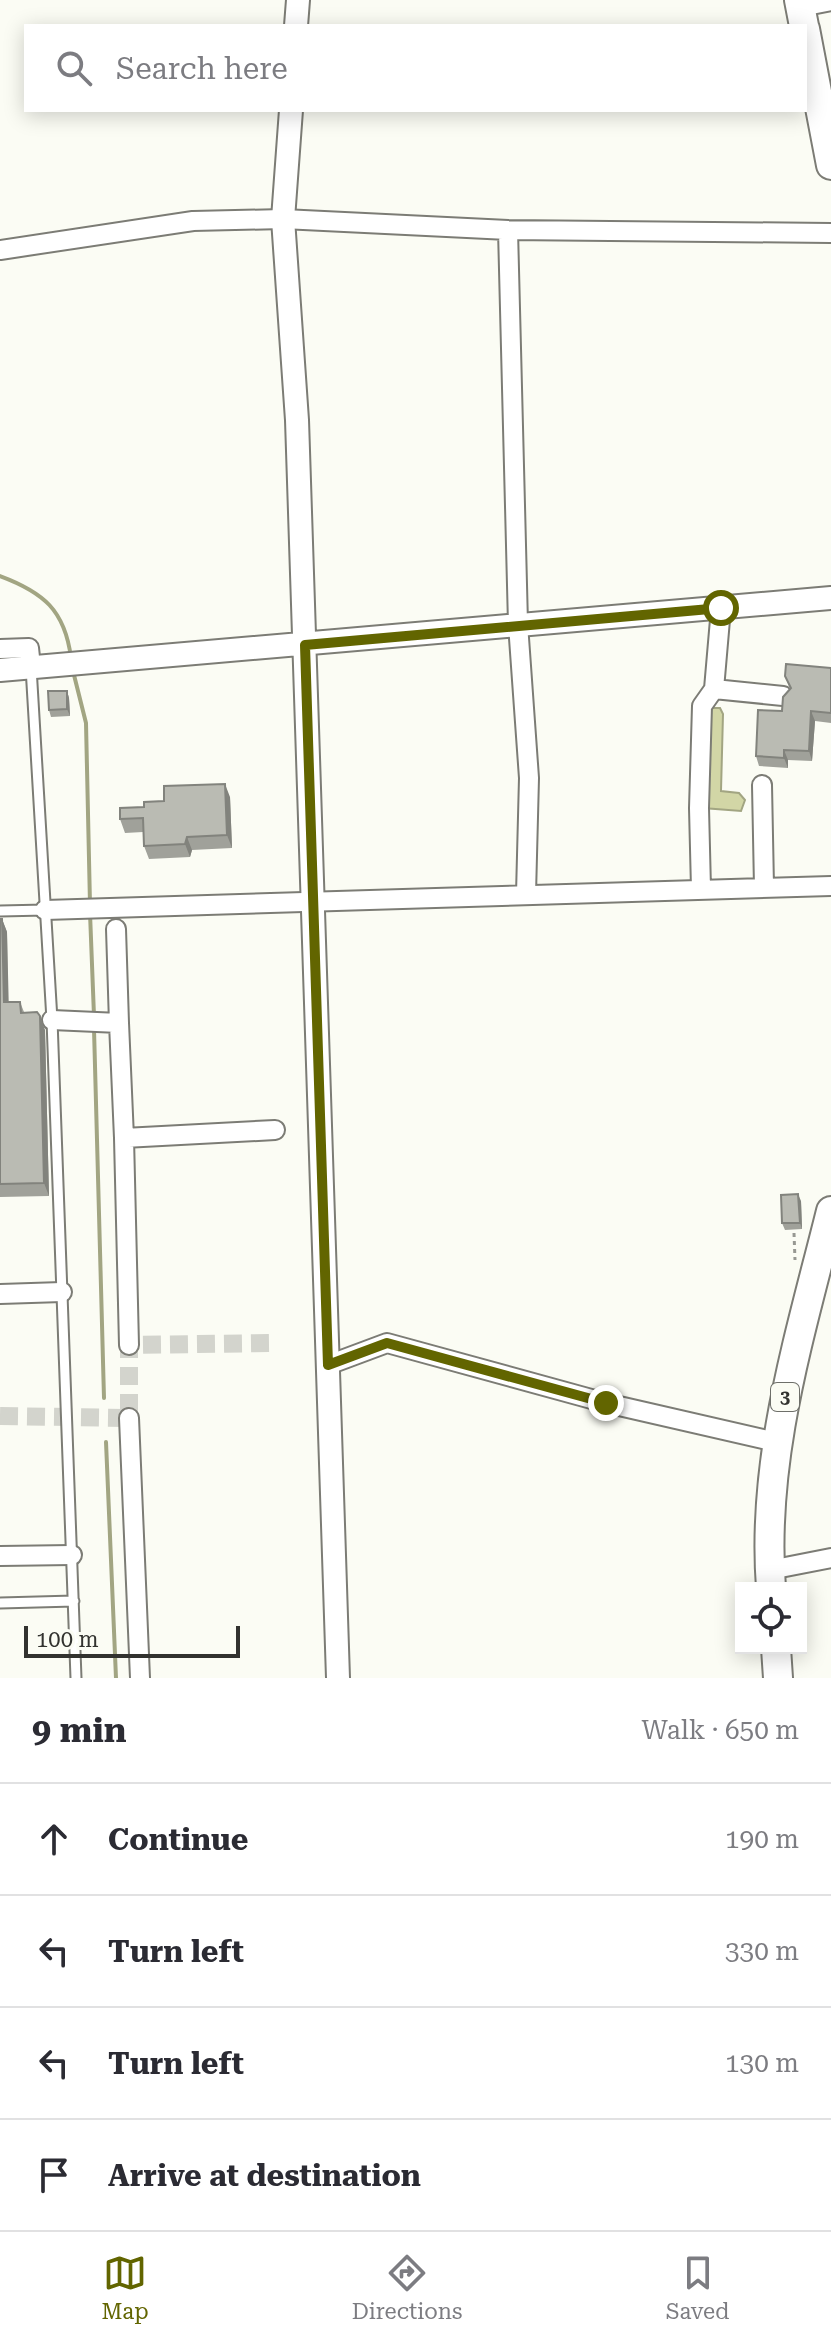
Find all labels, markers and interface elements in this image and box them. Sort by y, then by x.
search box [24,24,807,112]
icon: search [52,46,96,90]
text: Search here [116,51,288,86]
route start [703,590,739,626]
road number: 3 [771,1383,799,1411]
route end [588,1385,624,1421]
map controls [735,1582,807,1654]
button: locate [735,1582,807,1654]
scale bar [24,1622,240,1658]
text: 100 m [36,1627,99,1652]
text: 9 min [32,1710,127,1750]
text: Walk · 650 m [641,1715,799,1745]
icon: ahead [32,1817,76,1861]
text: Continue [108,1822,248,1857]
text: 190 m [725,1824,799,1854]
icon: left [32,1929,76,1973]
text: Turn left [108,1934,244,1969]
text: 330 m [725,1936,799,1966]
icon: left [32,2041,76,2085]
text: Turn left [108,2046,244,2081]
text: 130 m [725,2048,799,2078]
icon: arrive [32,2153,76,2197]
text: Arrive at destination [108,2158,421,2193]
tab: Map [102,2251,149,2324]
tab: Directions [352,2251,462,2324]
tab: Saved [666,2251,729,2324]

